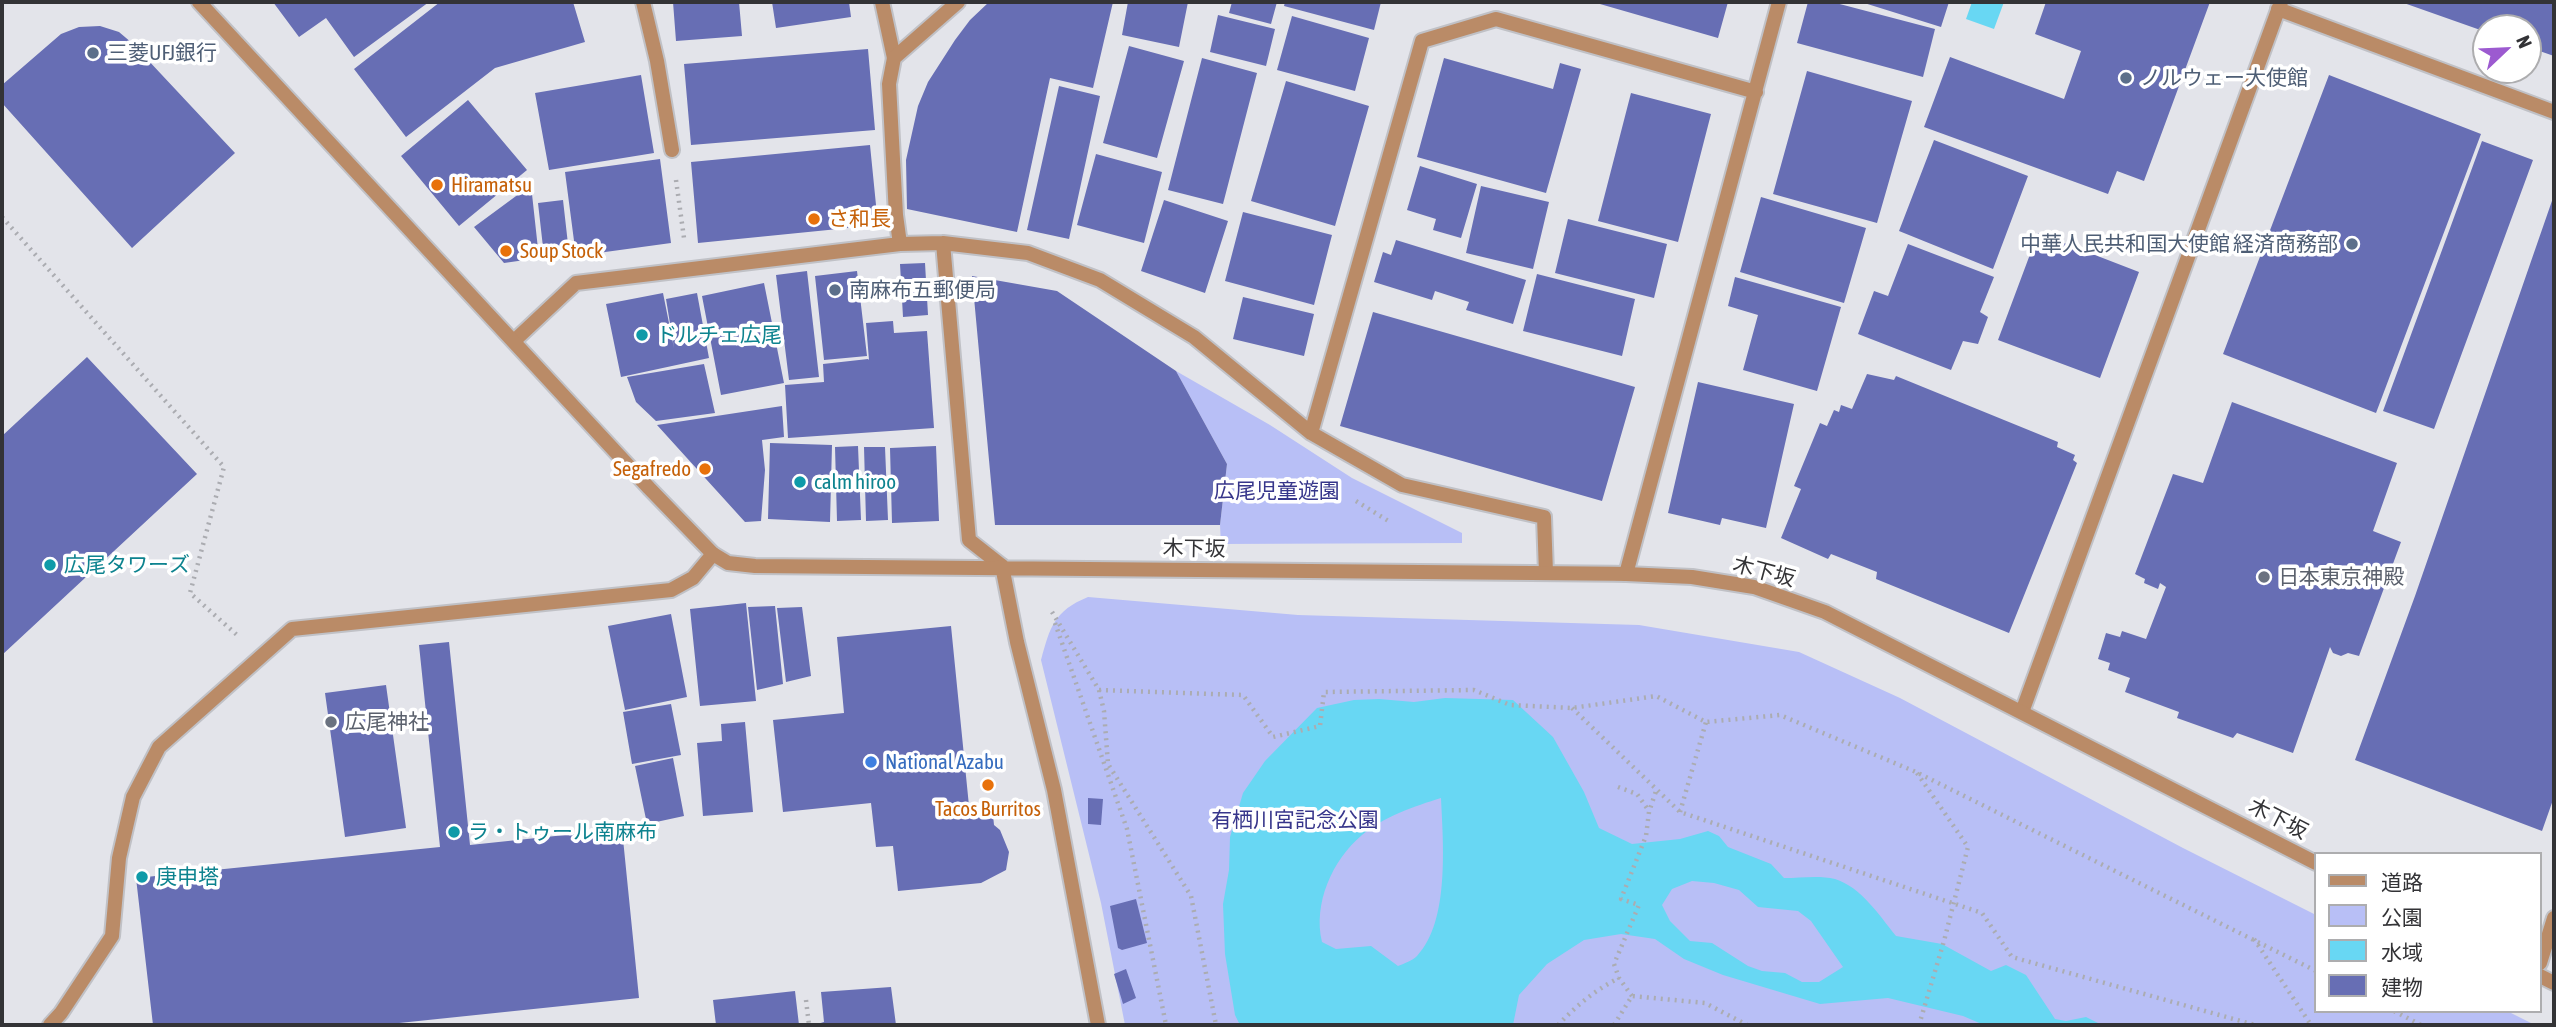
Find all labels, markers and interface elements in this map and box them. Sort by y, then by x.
north arrow [2472,14,2542,84]
text: N [2512,32,2537,51]
place label: 三菱UFJ銀行 [107,40,217,66]
marker: 三菱UFJ銀行 [85,45,101,61]
place label: ノルウェー大使館 [2140,65,2308,91]
marker: ノルウェー大使館 [2118,70,2134,86]
place label: Hiramatsu [451,172,532,198]
marker: Hiramatsu [429,177,445,193]
place label: さ和長 [828,206,891,232]
marker: さ和長 [806,211,822,227]
place label: 中華人民共和国大使館 経済商務部 [2020,231,2338,257]
marker: 中華人民共和国大使館 経済商務部 [2344,236,2360,252]
place label: Soup Stock [520,238,603,264]
marker: Soup Stock [498,243,514,259]
place label: 南麻布五郵便局 [849,277,996,303]
marker: 南麻布五郵便局 [827,282,843,298]
place label: ドルチェ広尾 [656,322,782,348]
marker: ドルチェ広尾 [634,327,650,343]
place label: Segafredo [613,456,691,482]
marker: Segafredo [697,461,713,477]
place label: calm hiroo [814,469,896,495]
marker: calm hiroo [792,474,808,490]
park label: 広尾児童遊園 [1214,478,1340,504]
street label: 木下坂 [1162,536,1226,562]
place label: 広尾タワーズ [64,552,190,578]
street label: 木下坂 [1730,552,1798,592]
marker: 広尾タワーズ [42,557,58,573]
place label: 日本東京神殿 [2278,564,2404,590]
marker: 日本東京神殿 [2256,569,2272,585]
place label: 広尾神社 [345,709,429,735]
marker: 広尾神社 [323,714,339,730]
place label: National Azabu [885,749,1004,775]
marker: National Azabu [863,754,879,770]
marker: Tacos Burritos [980,777,996,793]
street label: 木下坂 [2244,793,2312,845]
place label: Tacos Burritos [935,796,1041,822]
park label: 有栖川宮記念公園 [1211,807,1379,833]
place label: ラ・トゥール南麻布 [468,819,657,845]
marker: ラ・トゥール南麻布 [446,824,462,840]
legend [2314,852,2542,1013]
place label: 庚申塔 [156,864,219,890]
marker: 庚申塔 [134,869,150,885]
text: 道路 [2381,870,2423,894]
text: 公園 [2381,905,2423,929]
text: 水域 [2381,940,2423,964]
text: 建物 [2381,975,2423,999]

